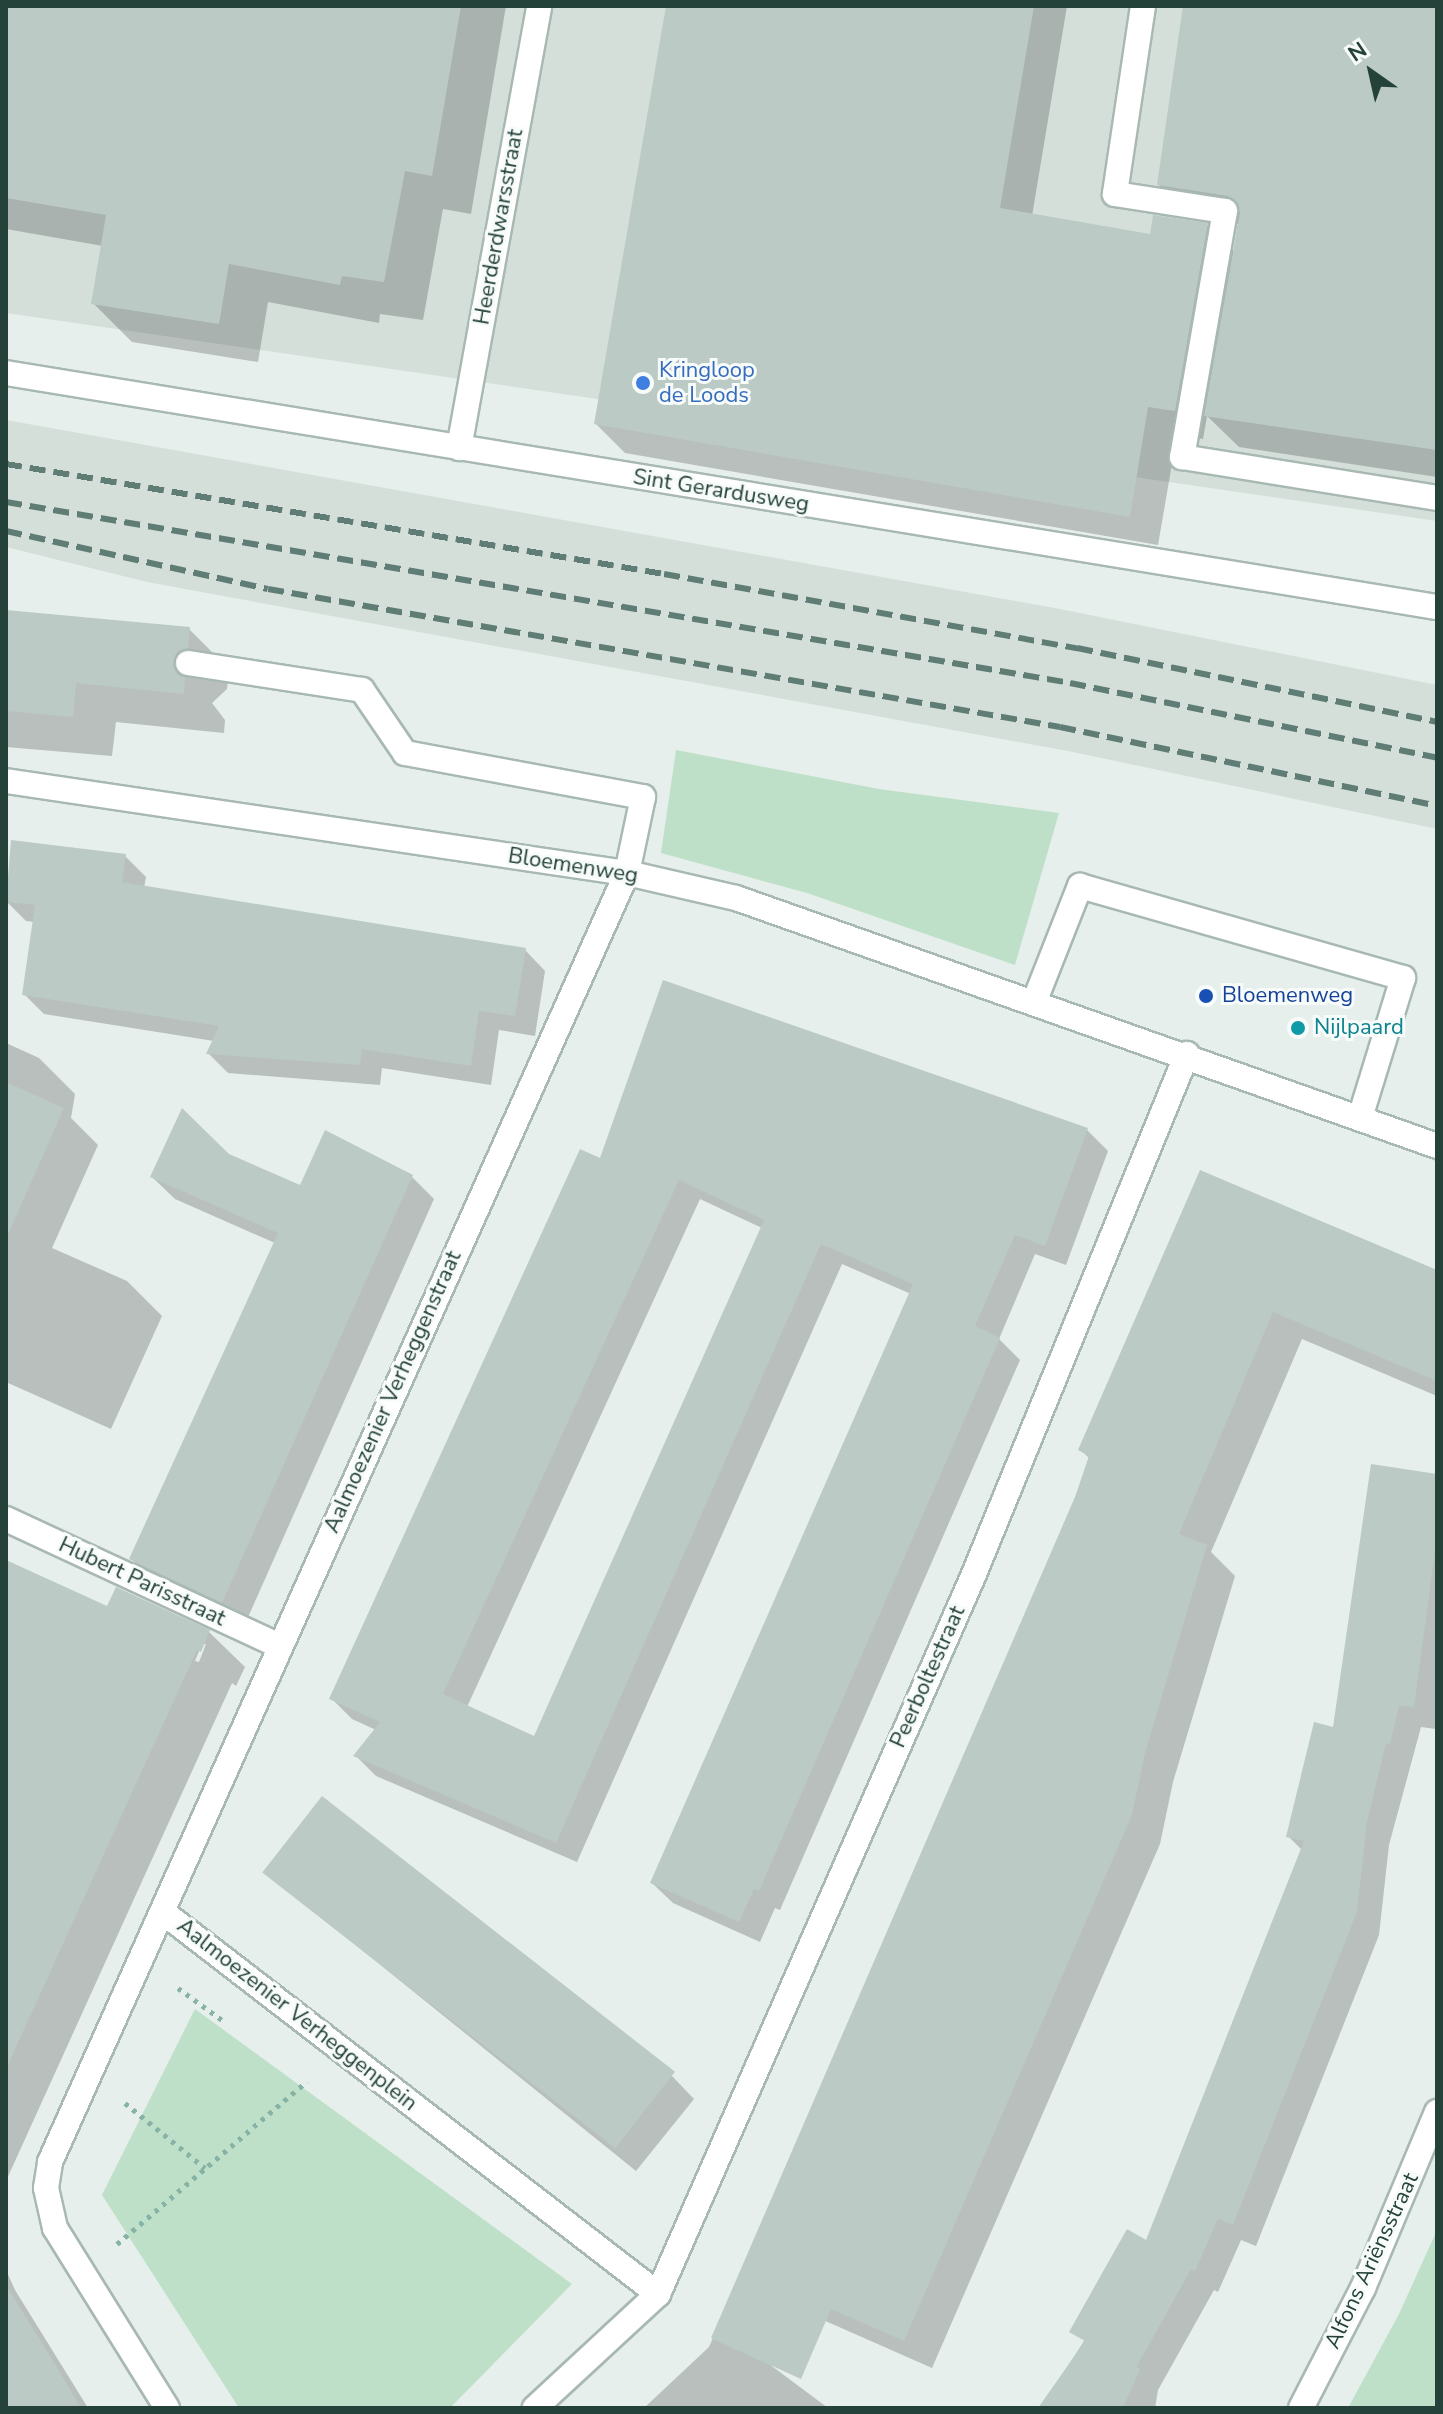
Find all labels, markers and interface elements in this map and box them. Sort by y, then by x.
north arrow [1331,32,1411,112]
text: N [1342,35,1373,69]
street label: Heerderdwarsstraat [469,127,529,327]
place label: Kringloop de Loods [659,357,755,408]
marker: Kringloop de Loods [634,374,652,392]
street label: Sint Gerardusweg [631,464,811,518]
street label: Bloemenweg [506,843,640,889]
place label: Bloemenweg [1222,983,1353,1009]
marker: Bloemenweg [1197,987,1215,1005]
place label: Nijlpaard [1314,1015,1404,1041]
marker: Nijlpaard [1289,1019,1307,1037]
street label: Aalmoezenier Verheggenstraat [319,1247,467,1537]
street label: Hubert Parisstraat [54,1532,230,1632]
street label: Peerboltestraat [885,1602,971,1752]
street label: Aalmoezenier Verheggenplein [172,1913,422,2117]
street label: Alfons Ariënsstraat [1320,2169,1424,2353]

